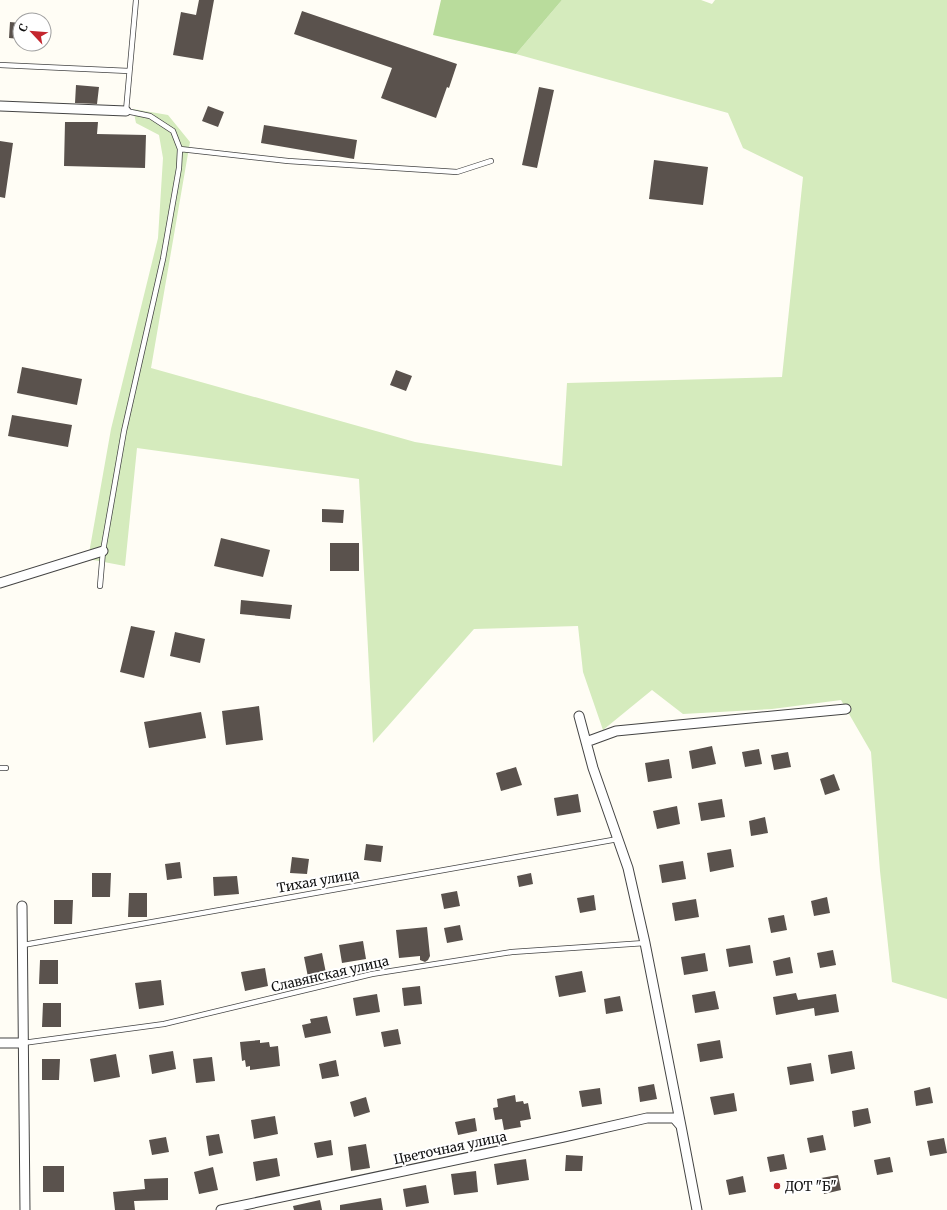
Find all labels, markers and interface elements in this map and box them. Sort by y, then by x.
north arrow [12,12,52,52]
text: С [15,21,31,34]
street label: Тихая улица [275,865,361,897]
street label: Славянская улица [270,952,390,996]
street label: Цветочная улица [392,1128,508,1168]
place label: ДОТ "Б" [785,1178,837,1195]
marker: ДОТ "Б" [772,1181,782,1191]

